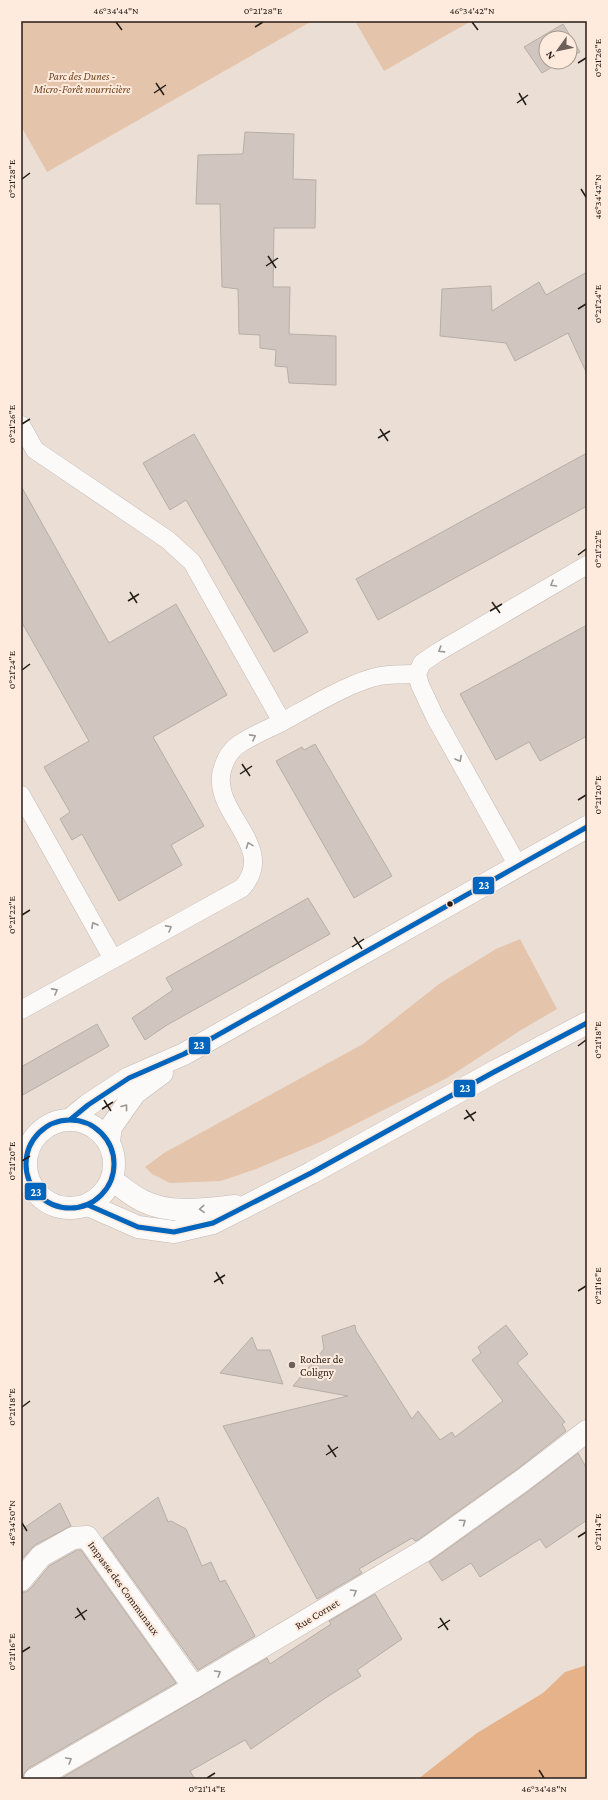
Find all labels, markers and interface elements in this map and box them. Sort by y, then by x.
text: 46°34'44"N [93,5,139,16]
text: 0°21'28"E [244,5,283,16]
text: 46°34'42"N [449,5,495,16]
north arrow [538,30,578,70]
text: 0°21'26"E [592,38,603,77]
text: N [542,49,557,62]
park label: Parc des Dunes - Micro-Forêt nourricière [33,70,131,95]
text: 0°21'28"E [6,159,17,198]
text: 46°34'42"N [592,174,603,220]
text: 0°21'24"E [592,284,603,323]
text: 0°21'26"E [6,404,17,443]
text: 0°21'22"E [592,529,603,568]
one-way arrow [550,580,557,587]
one-way arrow [438,645,445,653]
text: 0°21'24"E [6,650,17,689]
one-way arrow [249,734,257,742]
one-way arrow [454,755,461,762]
text: 0°21'20"E [592,775,603,814]
one-way arrow [245,842,253,849]
line badge: 23 [472,876,495,895]
text: 23 [479,879,489,891]
text: 0°21'22"E [6,895,17,934]
unlabelled marker [445,899,455,909]
one-way arrow [92,922,99,929]
one-way arrow [165,925,172,933]
one-way arrow [51,988,58,996]
text: 0°21'18"E [592,1021,603,1059]
line badge: 23 [188,1036,211,1055]
text: 23 [194,1039,204,1051]
line badge: 23 [453,1079,476,1098]
text: 23 [460,1082,470,1094]
one-way arrow [120,1104,128,1111]
text: 0°21'20"E [6,1141,17,1180]
line badge: 23 [24,1182,47,1201]
text: 23 [31,1186,41,1198]
one-way arrow [199,1205,205,1213]
text: 0°21'16"E [592,1267,603,1305]
place label: Rocher de Coligny [300,1353,343,1379]
marker: Rocher de Coligny [287,1360,297,1370]
text: 0°21'18"E [6,1388,17,1426]
text: 46°34'50"N [6,1500,17,1546]
text: 0°21'14"E [592,1513,603,1550]
one-way arrow [459,1520,466,1527]
street label: Impasse des Communaux [85,1539,162,1638]
one-way arrow [350,1590,357,1597]
street label: Rue Cornet [293,1596,341,1632]
text: 0°21'16"E [6,1633,17,1671]
one-way arrow [214,1671,221,1678]
one-way arrow [65,1757,72,1764]
text: 0°21'14"E [189,1783,226,1794]
text: 46°34'48"N [521,1783,567,1794]

